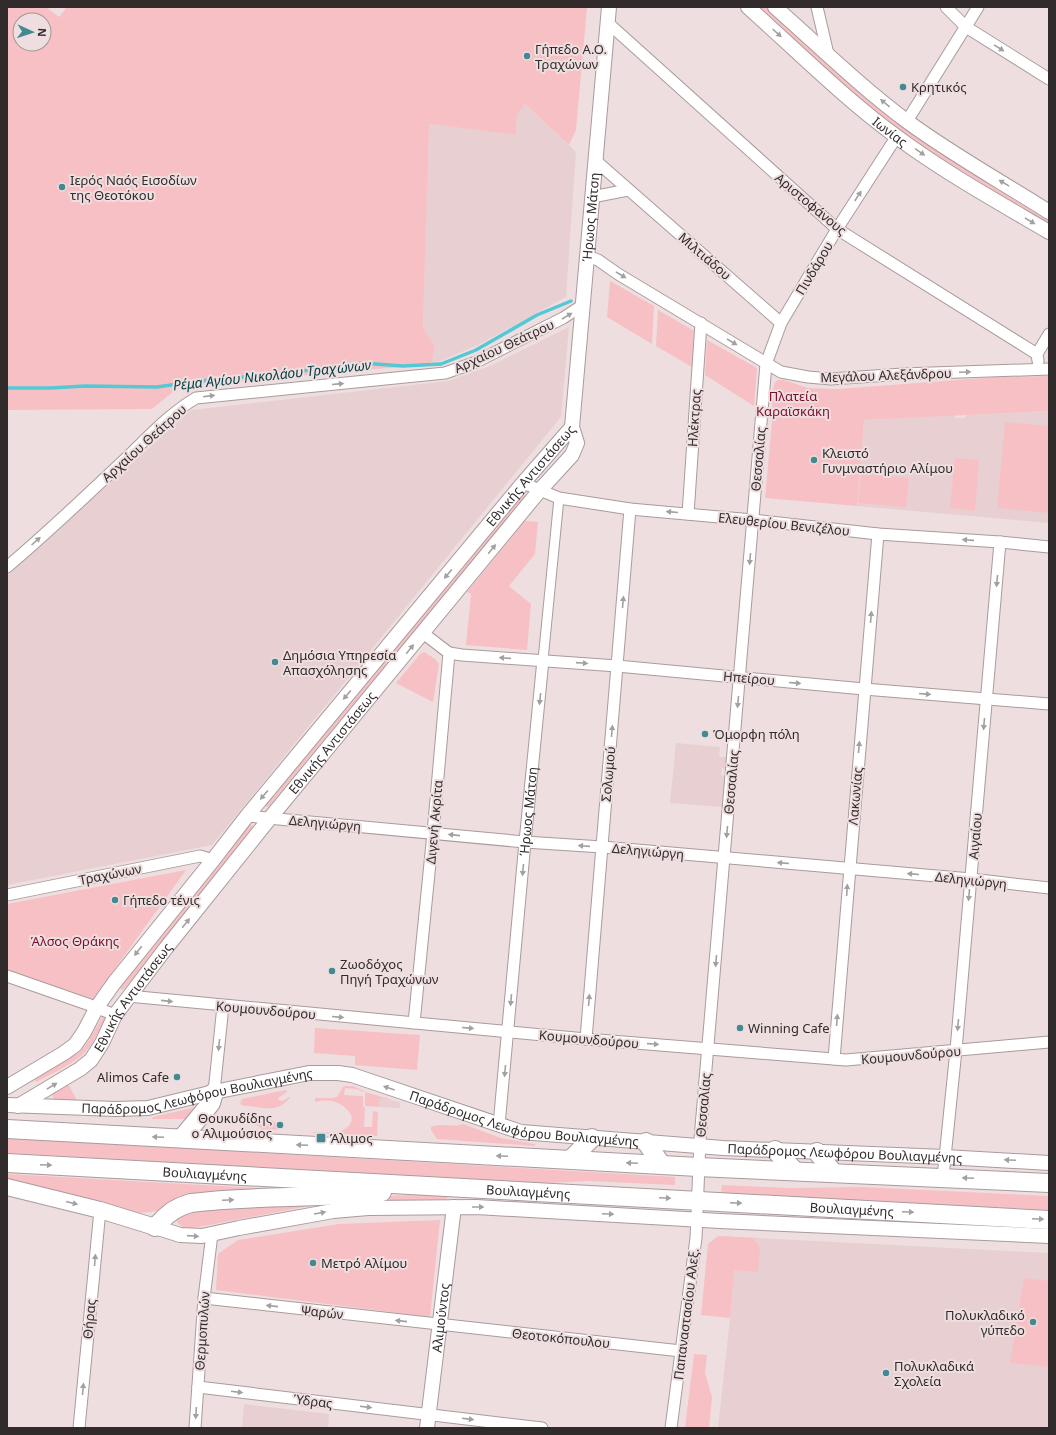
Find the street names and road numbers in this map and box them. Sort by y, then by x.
street label: Ιωνίας [869,112,911,151]
street label: Αριστοφάνους [771,169,851,239]
street label: Ήρωος Μάτση [578,172,603,262]
street label: Μιλτιάδου [675,228,735,284]
street label: Πινδάρου [791,238,837,298]
street label: Αρχαίου Θεάτρου [451,315,557,377]
street label: Μεγάλου Αλεξάνδρου [820,364,952,386]
street label: Ηλέκτρας [683,388,705,448]
street label: Αρχαίου Θεάτρου [98,400,190,486]
street label: Εθνικής Αντιστάσεως [482,421,579,530]
street label: Θεσσαλίας [746,426,770,492]
street label: Ελευθερίου Βενιζέλου [717,508,851,540]
street label: Ηπείρου [722,667,776,689]
street label: Εθνικής Αντιστάσεως [284,687,380,798]
street label: Σολωμού [597,745,619,803]
street label: Θεσσαλίας [719,749,743,815]
street label: Ήρωος Μάτση [515,766,541,857]
street label: Λακωνίας [843,766,867,826]
street label: Διγενή Ακρίτα [421,779,447,865]
street label: Δεληγιώργη [288,811,362,835]
street label: Αιγαίου [964,812,986,860]
street label: Δεληγιώργη [611,839,685,863]
street label: Τραχώνων [77,859,143,889]
street label: Δεληγιώργη [934,867,1008,893]
street label: Εθνικής Αντιστάσεως [90,939,176,1055]
street label: Κουμουνδούρου [215,997,317,1023]
street label: Κουμουνδούρου [538,1026,640,1052]
street label: Κουμουνδούρου [860,1042,962,1068]
street label: Παράδρομος Λεωφόρου Βουλιαγμένης [81,1064,313,1118]
street label: Θεσσαλίας [691,1072,715,1138]
street label: Παράδρομος Λεωφόρου Βουλιαγμένης [407,1086,640,1150]
street label: Παράδρομος Λεωφόρου Βουλιαγμένης [727,1139,963,1167]
street label: Βουλιαγμένης [162,1163,247,1185]
street label: Βουλιαγμένης [486,1180,571,1203]
street label: Βουλιαγμένης [809,1198,894,1220]
street label: Παπαναστασίου Αλεξ. [669,1247,703,1381]
street label: Αλιμούντος [427,1282,454,1354]
street label: Θερμοπυλών [190,1291,214,1371]
street label: Θήρας [78,1298,100,1340]
street label: Ψαρών [300,1301,344,1323]
street label: Θεοτοκόπουλου [511,1324,611,1352]
street label: Ύδρας [292,1390,334,1412]

